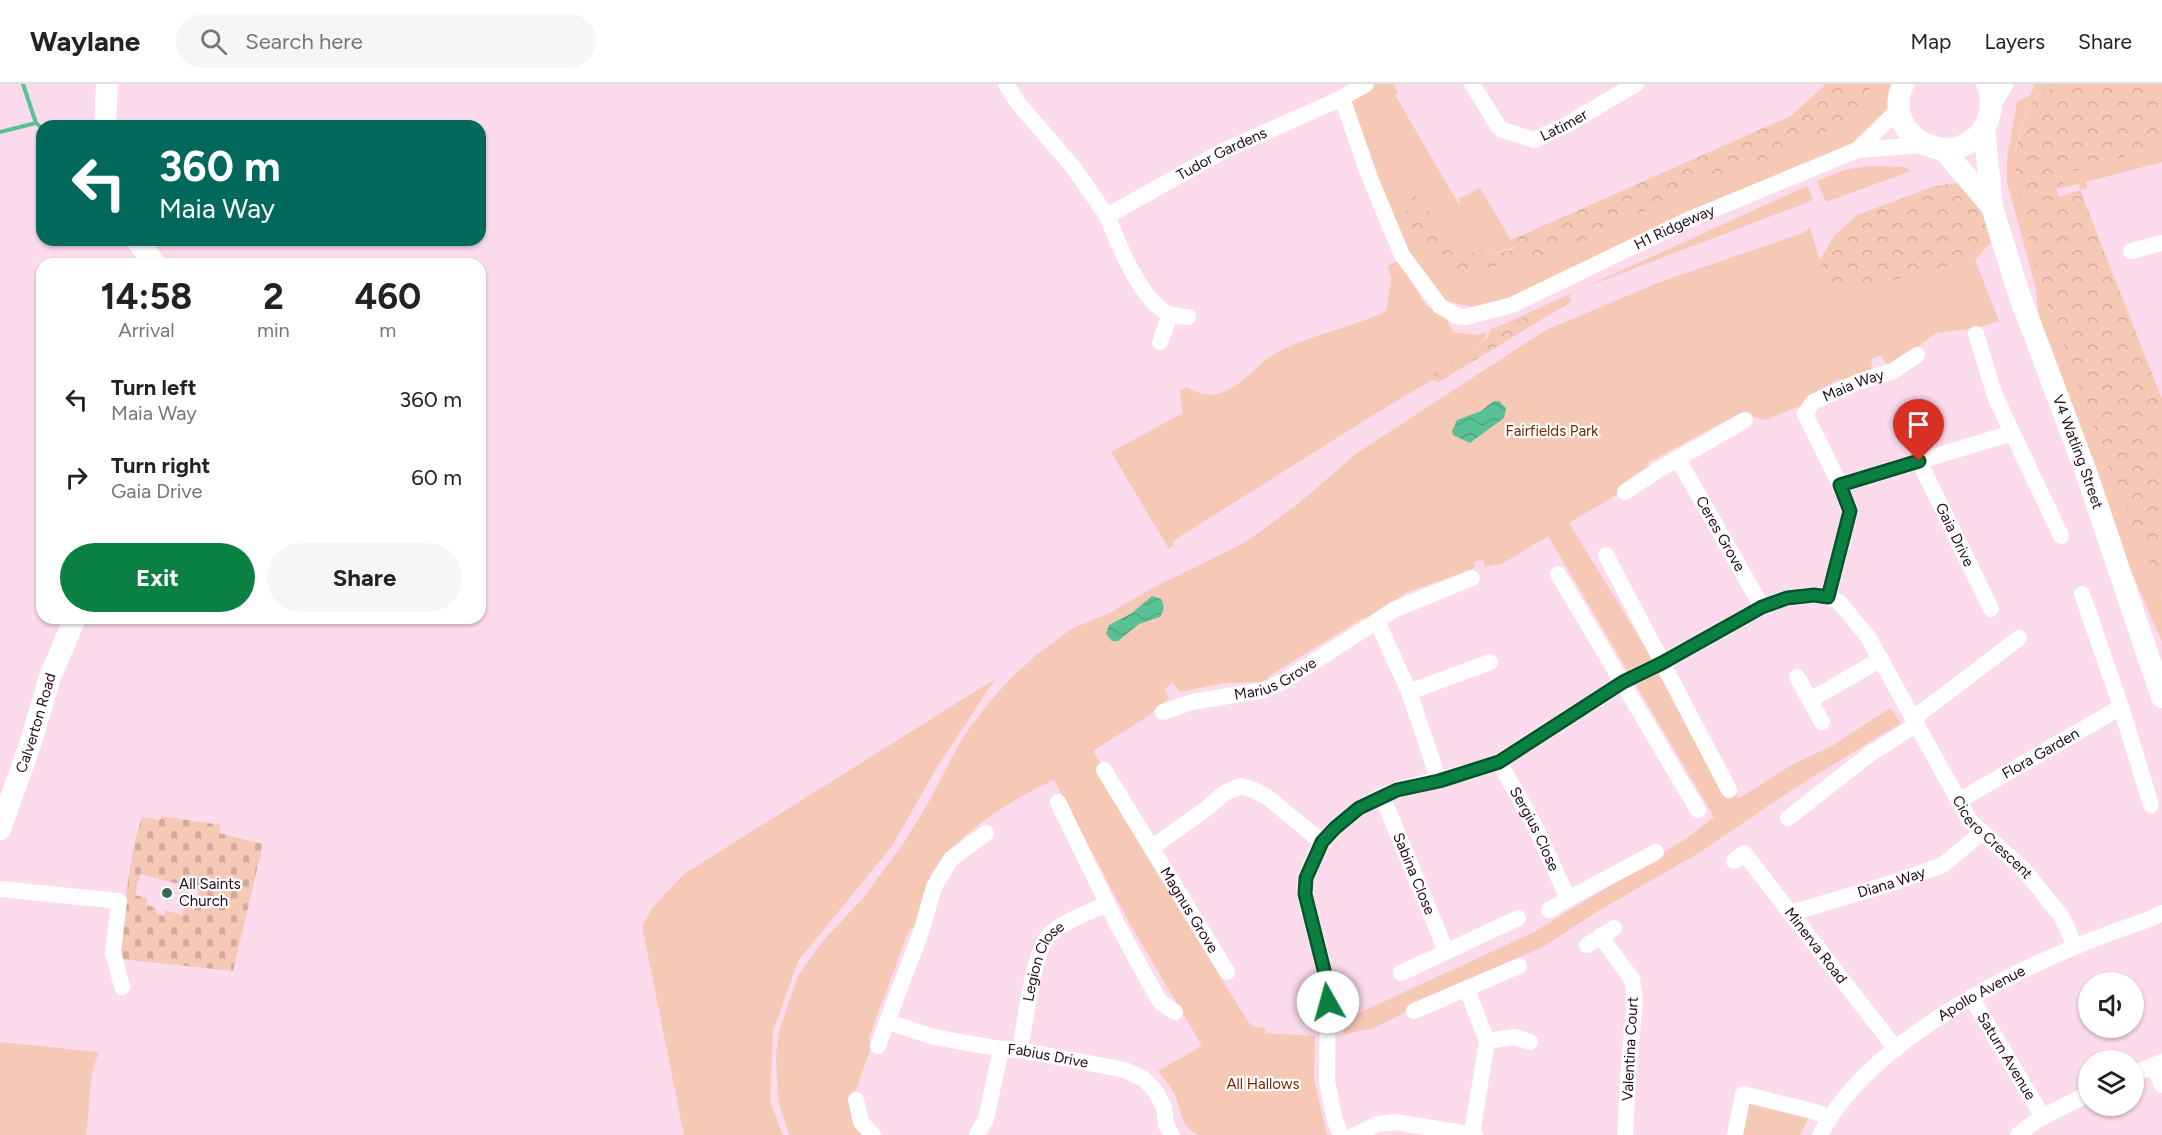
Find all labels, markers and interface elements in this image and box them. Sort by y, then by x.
search box [176,14,596,68]
text: Waylane [30,24,140,58]
icon: search [197,25,230,58]
text: Search here [245,28,363,55]
text: Map [1911,29,1951,54]
text: Layers [1984,29,2045,54]
text: Share [2078,29,2132,54]
street label: Latimer [1537,105,1591,145]
street label: Tudor Gardens [1173,124,1270,184]
text: 360 m [159,141,281,192]
icon: left [60,144,138,222]
text: Maia Way [159,192,275,225]
street label: H1 Ridgeway [1631,201,1717,254]
text: 14:58 [101,275,192,318]
text: 2 [263,275,284,318]
text: 460 [354,275,421,318]
text: Arrival [118,318,175,342]
text: min [257,318,290,342]
text: m [379,318,396,342]
street label: Maia Way [1820,365,1886,406]
text: Turn left [111,374,197,401]
icon: left [60,383,93,416]
text: 360 m [399,386,462,413]
street label: V4 Watling Street [2049,392,2107,512]
pin [1893,399,1944,461]
text: Maia Way [111,401,197,425]
icon: arrive [1902,408,1935,441]
park label: Fairfields Park [1506,422,1599,440]
text: Turn right [111,452,210,479]
icon: right [60,461,93,494]
text: 60 m [411,464,462,491]
text: Gaia Drive [111,479,202,503]
street label: Ceres Grove [1692,493,1749,575]
street label: Gaia Drive [1932,500,1978,570]
button: Exit [60,543,255,612]
button: Share [267,543,462,612]
street label: Marius Grove [1233,653,1320,704]
street label: Calverton Road [12,671,60,775]
street label: Flora Garden [1999,724,2082,783]
street label: Sergius Close [1506,784,1563,874]
street label: Cicero Crescent [1949,792,2037,883]
street label: Sabina Close [1389,830,1439,917]
street label: Diana Way [1855,863,1928,902]
street label: Magnus Grove [1156,864,1222,956]
place label: All Saints Church [179,875,241,910]
marker: All Saints Church [160,886,174,900]
street label: Minerva Road [1781,904,1851,987]
street label: Legion Close [1019,917,1068,1003]
street label: Apollo Avenue [1934,962,2028,1025]
position arrow [1296,970,1360,1034]
map controls [2078,972,2144,1116]
button: sound [2078,972,2144,1038]
street label: Valentina Court [1618,996,1642,1102]
street label: Saturn Avenue [1973,1009,2040,1103]
street label: Fabius Drive [1007,1040,1090,1072]
button: layers [2078,1050,2144,1116]
park label: All Hallows [1226,1075,1300,1093]

